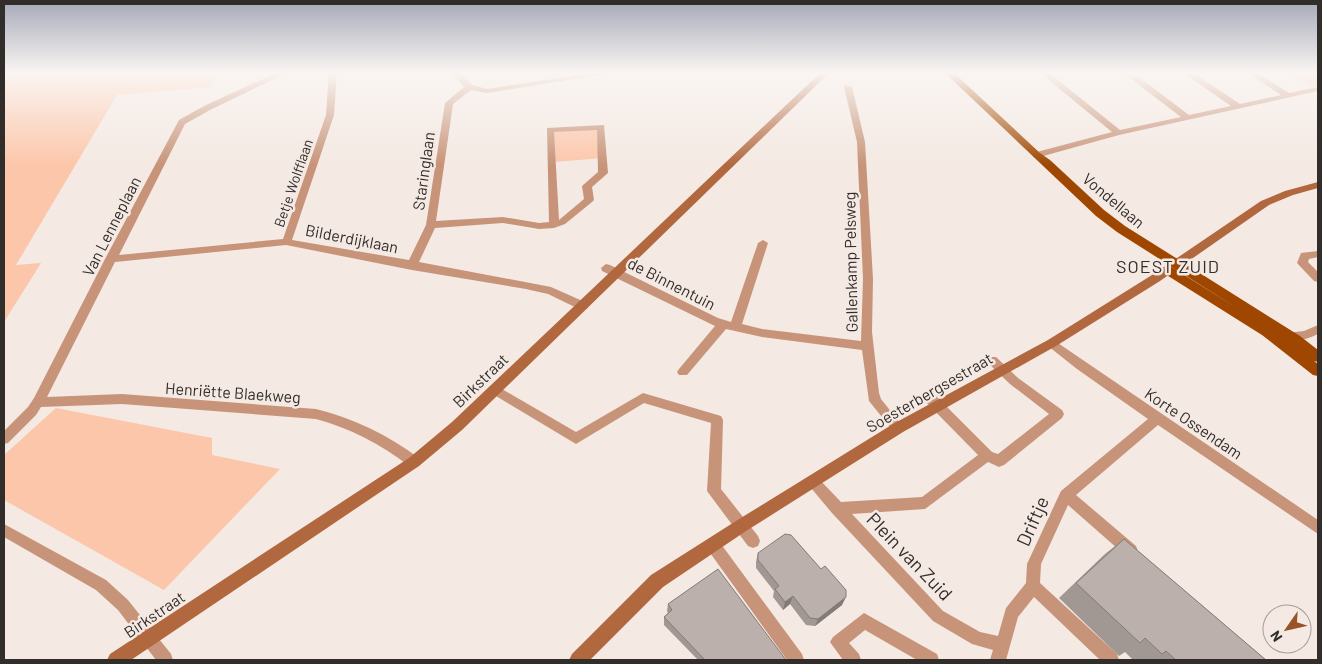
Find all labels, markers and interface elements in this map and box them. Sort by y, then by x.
street label: Staringlaan [408,131,438,211]
street label: Betje Wolfflaan [270,137,316,229]
street label: Vondellaan [1079,168,1149,232]
street label: Van Lenneplaan [78,173,144,279]
street label: Gallenkamp Pelsweg [839,192,861,332]
street label: Bilderdijklaan [304,220,400,256]
street label: de Binnentuin [625,253,719,313]
district label: SOEST ZUID [1116,255,1220,277]
street label: Soesterbergsestraat [862,348,996,436]
street label: Birkstraat [448,349,512,411]
street label: Henriëtte Blaekweg [165,378,301,406]
street label: Korte Ossendam [1141,383,1247,463]
street label: Driftje [1011,493,1053,549]
street label: Plein van Zuid [862,507,958,605]
street label: Birkstraat [120,587,188,641]
north arrow [1262,604,1312,654]
text: N [1266,628,1285,645]

